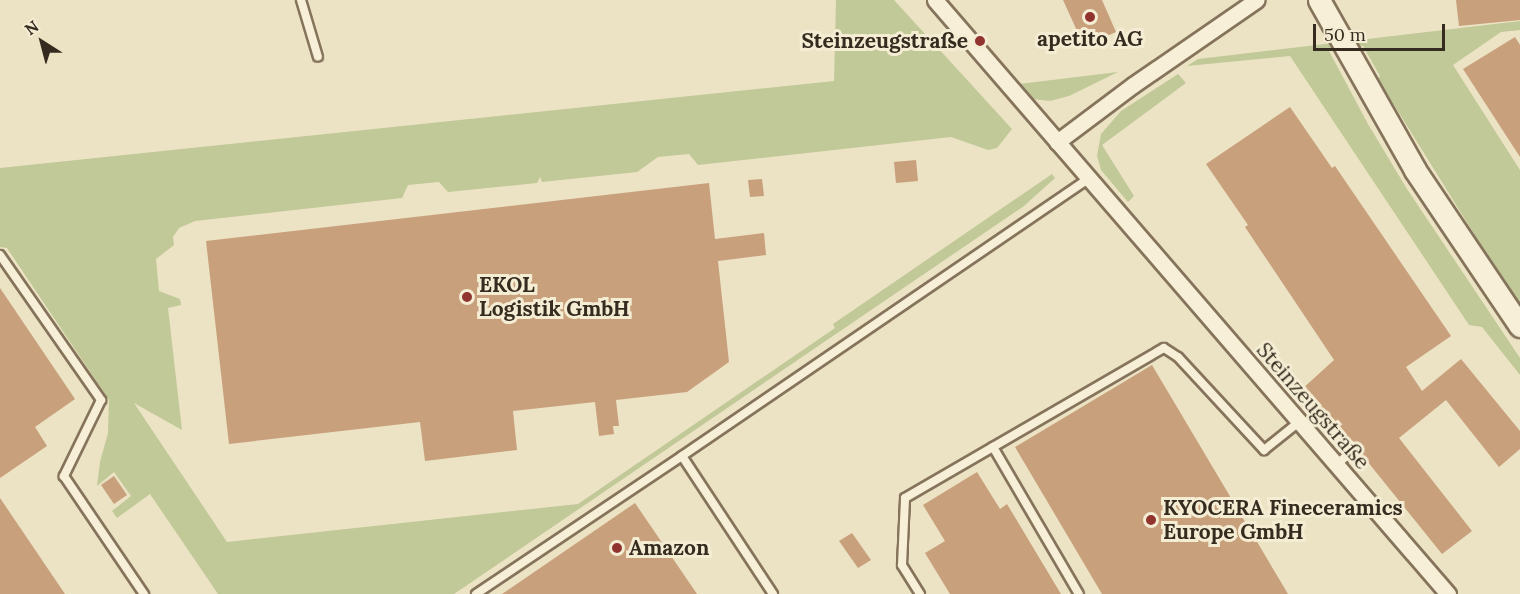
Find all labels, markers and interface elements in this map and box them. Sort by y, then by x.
marker: apetito AG [1083,10,1097,24]
north arrow [12,12,72,72]
scale bar [1316,12,1448,50]
text: N [21,16,42,39]
text: 50 m [1324,23,1366,46]
place label: apetito AG [1037,26,1143,52]
place label: Steinzeugstraße [801,28,968,54]
marker: Steinzeugstraße [973,34,987,48]
place label: EKOL Logistik GmbH [479,272,630,322]
marker: EKOL Logistik GmbH [460,290,474,304]
street label: Steinzeugstraße [1251,338,1375,474]
place label: KYOCERA Fineceramics Europe GmbH [1163,495,1403,545]
marker: KYOCERA Fineceramics Europe GmbH [1144,513,1158,527]
place label: Amazon [629,535,709,561]
marker: Amazon [610,541,624,555]

